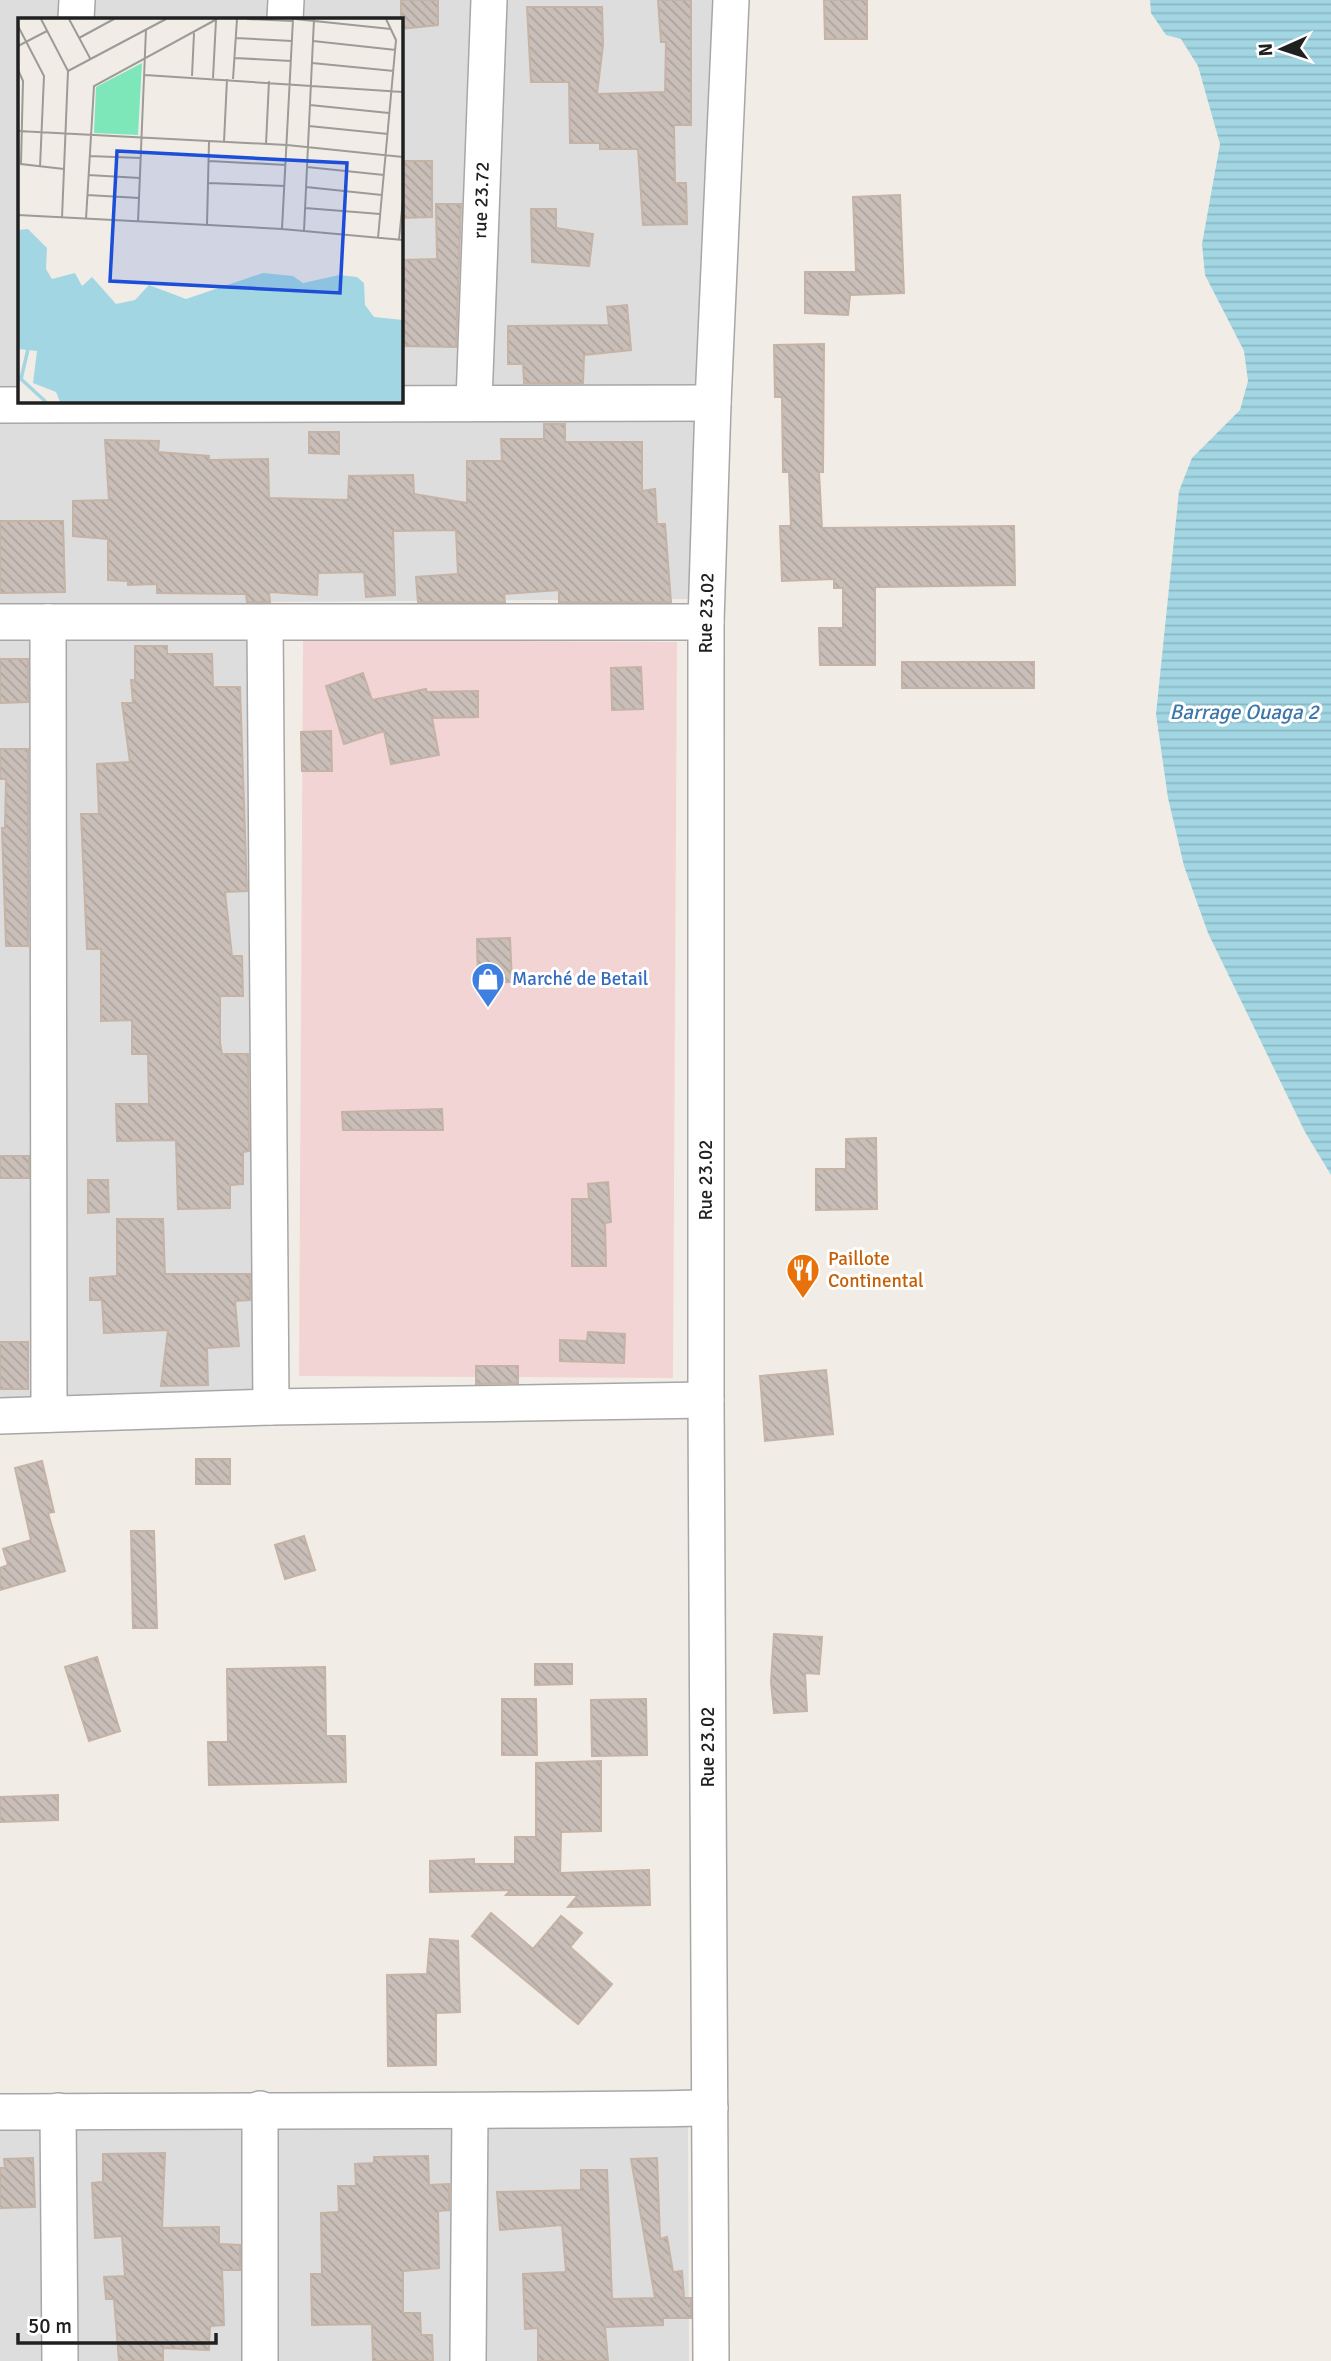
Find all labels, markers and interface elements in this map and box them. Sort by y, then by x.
north arrow [1247,14,1317,84]
inset map [18,18,402,402]
text: N [1254,43,1278,57]
street label: rue 23.72 [468,161,495,239]
street label: Rue 23.02 [694,572,720,654]
water label: Barrage Ouaga 2 [1170,699,1320,725]
shop icon: Marché de Betail [469,960,507,1009]
place label: Marché de Betail [512,967,648,991]
street label: Rue 23.02 [694,1139,718,1221]
place label: Paillote Continental [828,1247,924,1293]
restaurant icon: Paillote Continental [784,1251,822,1300]
street label: Rue 23.02 [696,1706,720,1788]
scale bar [18,2302,215,2346]
text: 50 m [28,2313,72,2339]

